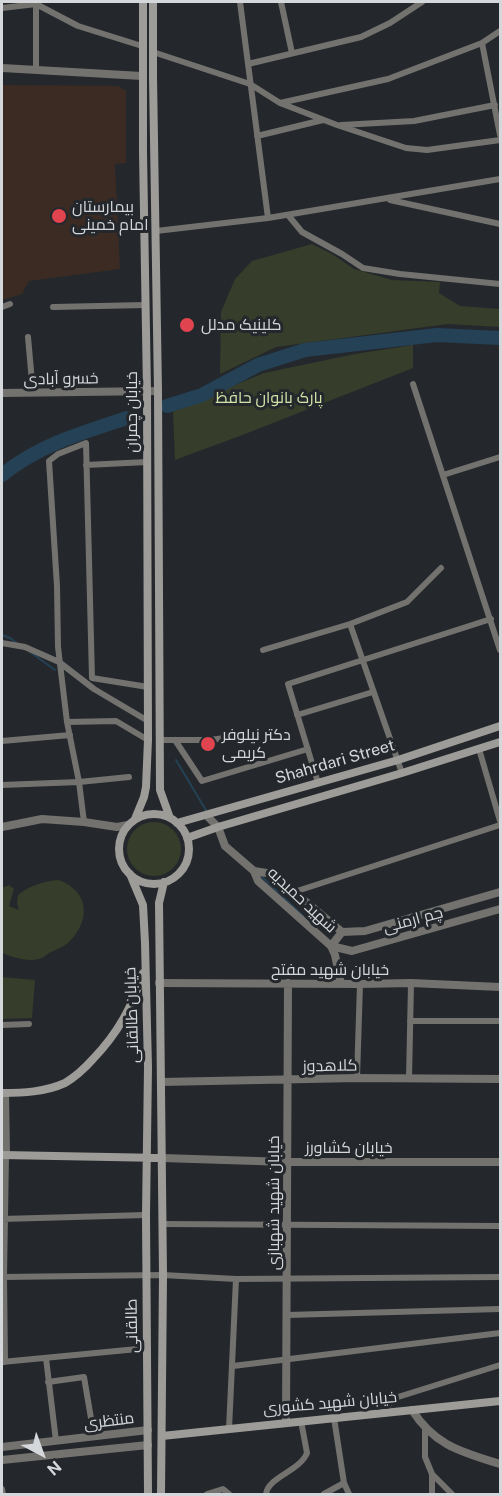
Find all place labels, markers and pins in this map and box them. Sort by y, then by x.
place label: بیمارستان امام خمینی [72,197,148,235]
marker: بیمارستان امام خمینی [50,207,68,225]
place label: کلینیک مدلل [201,315,281,335]
marker: کلینیک مدلل [178,316,196,334]
place label: دکتر نیلوفر کریمی [222,725,291,763]
marker: دکتر نیلوفر کریمی [199,735,217,753]

